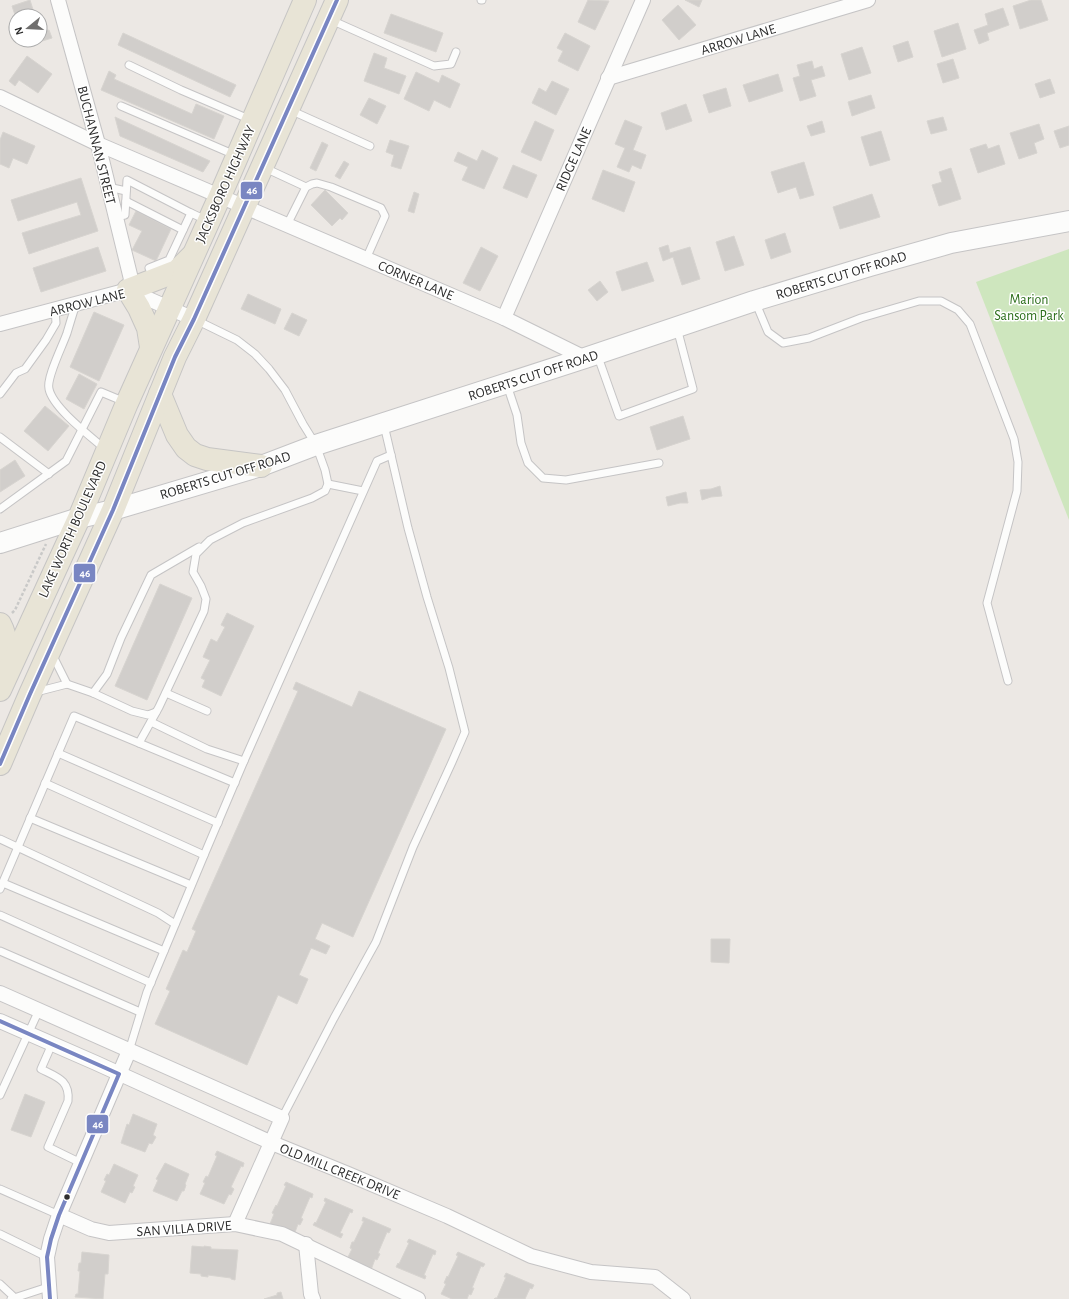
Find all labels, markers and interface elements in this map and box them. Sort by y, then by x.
north arrow [8,8,48,48]
street label: ARROW LANE [699,22,777,58]
text: N [13,26,25,36]
street label: BUCHANNAN STREET [75,85,118,206]
street label: JACKSBORO HIGHWAY [194,123,258,245]
street label: RIDGE LANE [554,125,594,193]
line badge: 46 [240,181,263,200]
text: 46 [247,185,257,196]
street label: ROBERTS CUT OFF ROAD [774,249,908,302]
street label: CORNER LANE [376,259,456,303]
street label: ARROW LANE [48,287,127,319]
park label: Marion Sansom Park [994,293,1064,323]
street label: ROBERTS CUT OFF ROAD [467,348,600,404]
street label: ROBERTS CUT OFF ROAD [158,449,292,502]
street label: LAKE WORTH BOULEVARD [36,459,109,600]
line badge: 46 [73,563,96,583]
text: 46 [80,568,90,579]
line badge: 46 [86,1114,109,1134]
text: 46 [93,1119,103,1130]
street label: OLD MILL CREEK DRIVE [278,1141,402,1203]
unlabelled marker [62,1192,72,1202]
street label: SAN VILLA DRIVE [136,1219,232,1239]

